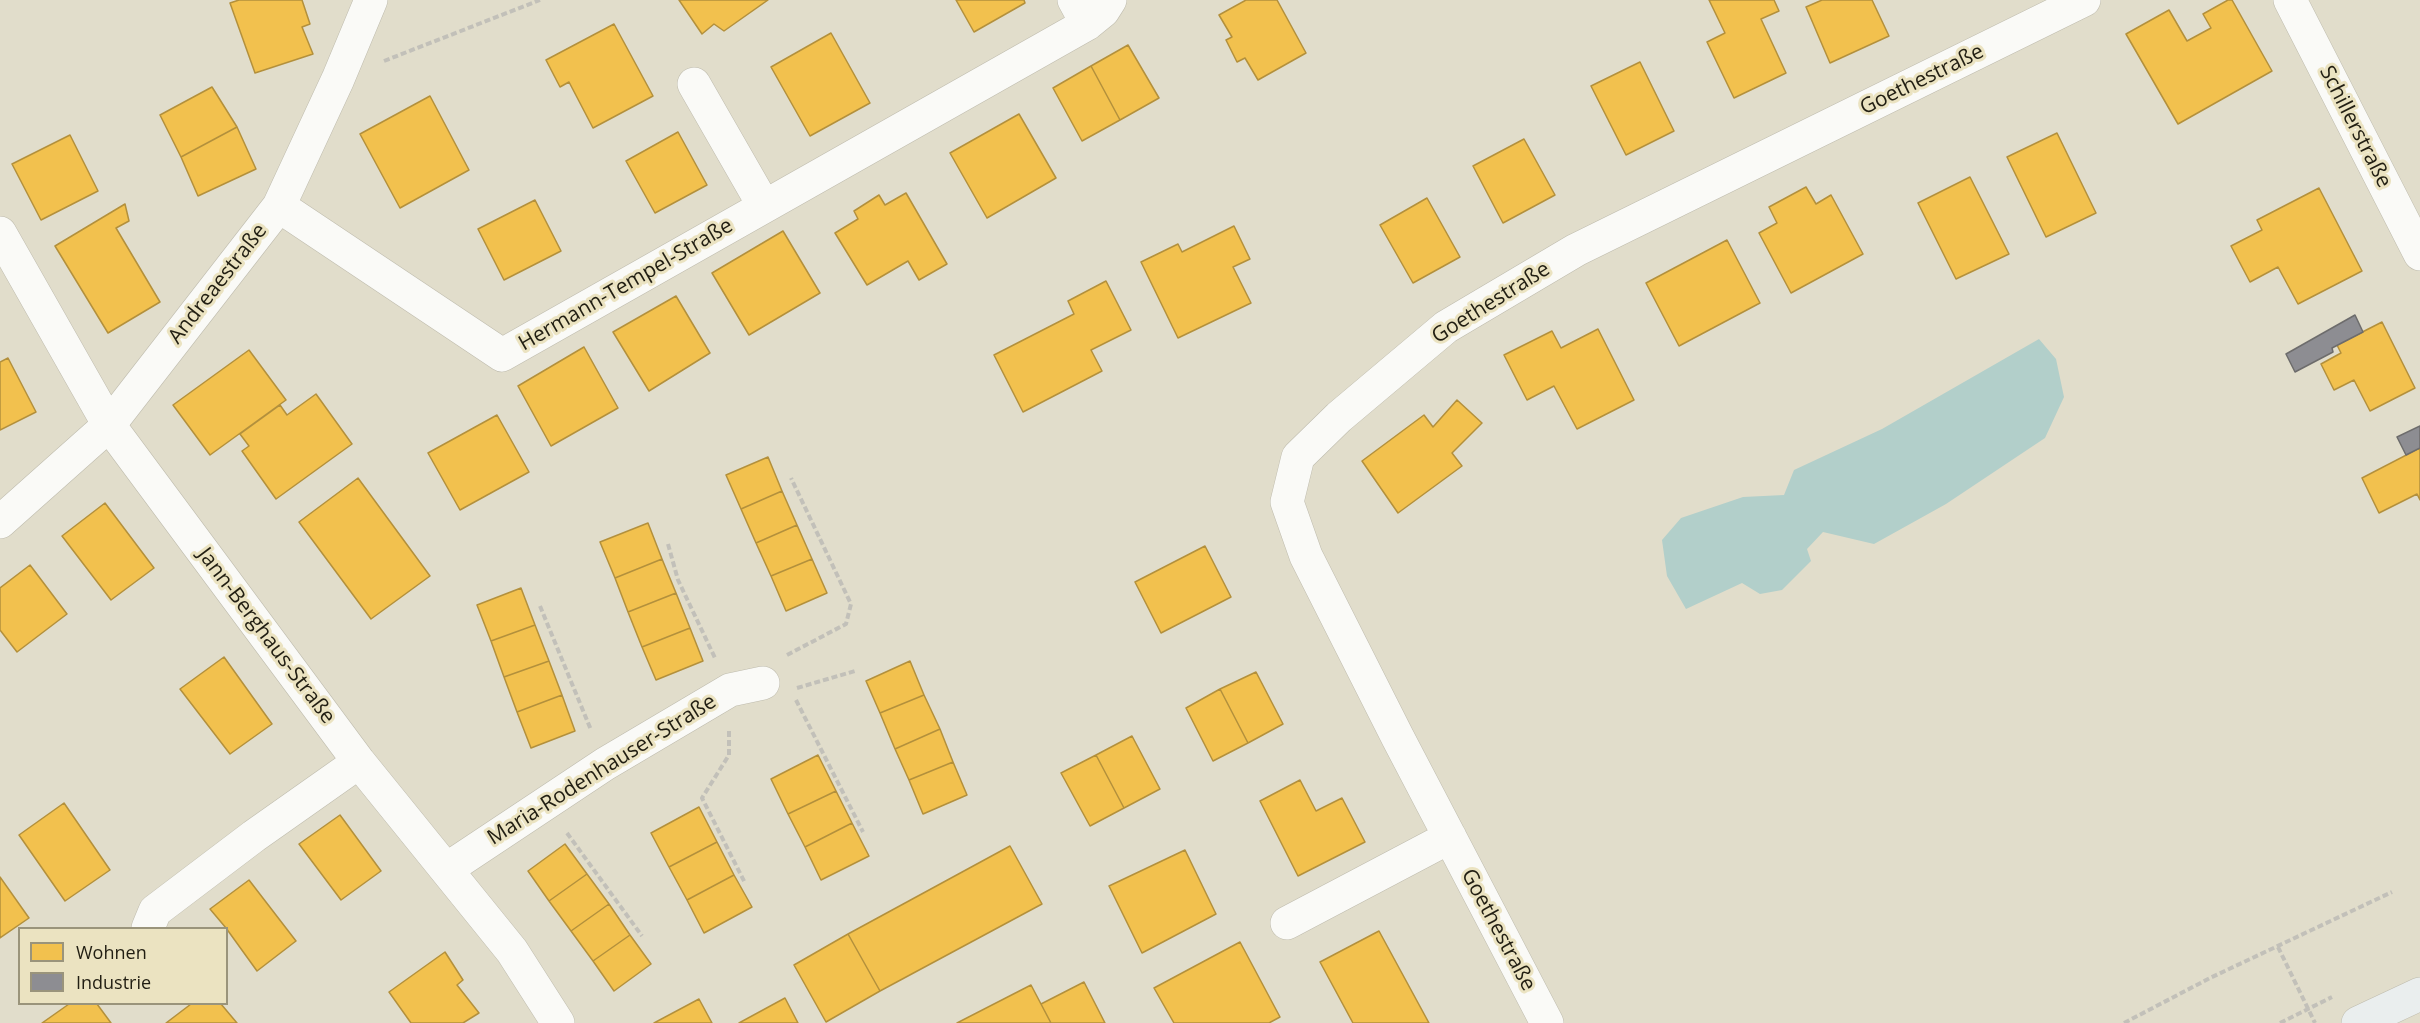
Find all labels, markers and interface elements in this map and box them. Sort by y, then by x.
street label: Goethestraße [1856,39,1988,121]
street label: Schillerstraße [2314,62,2396,192]
street label: Hermann-Tempel-Straße [514,213,738,357]
street label: Andreaestraße [163,219,273,349]
street label: Goethestraße [1427,257,1555,349]
street label: Jann-Berghaus-Straße [192,543,340,729]
street label: Maria-Rodenhauser-Straße [483,689,721,851]
street label: Goethestraße [1455,865,1541,995]
legend [18,927,228,1005]
text: Wohnen [76,940,147,964]
text: Industrie [76,970,151,994]

